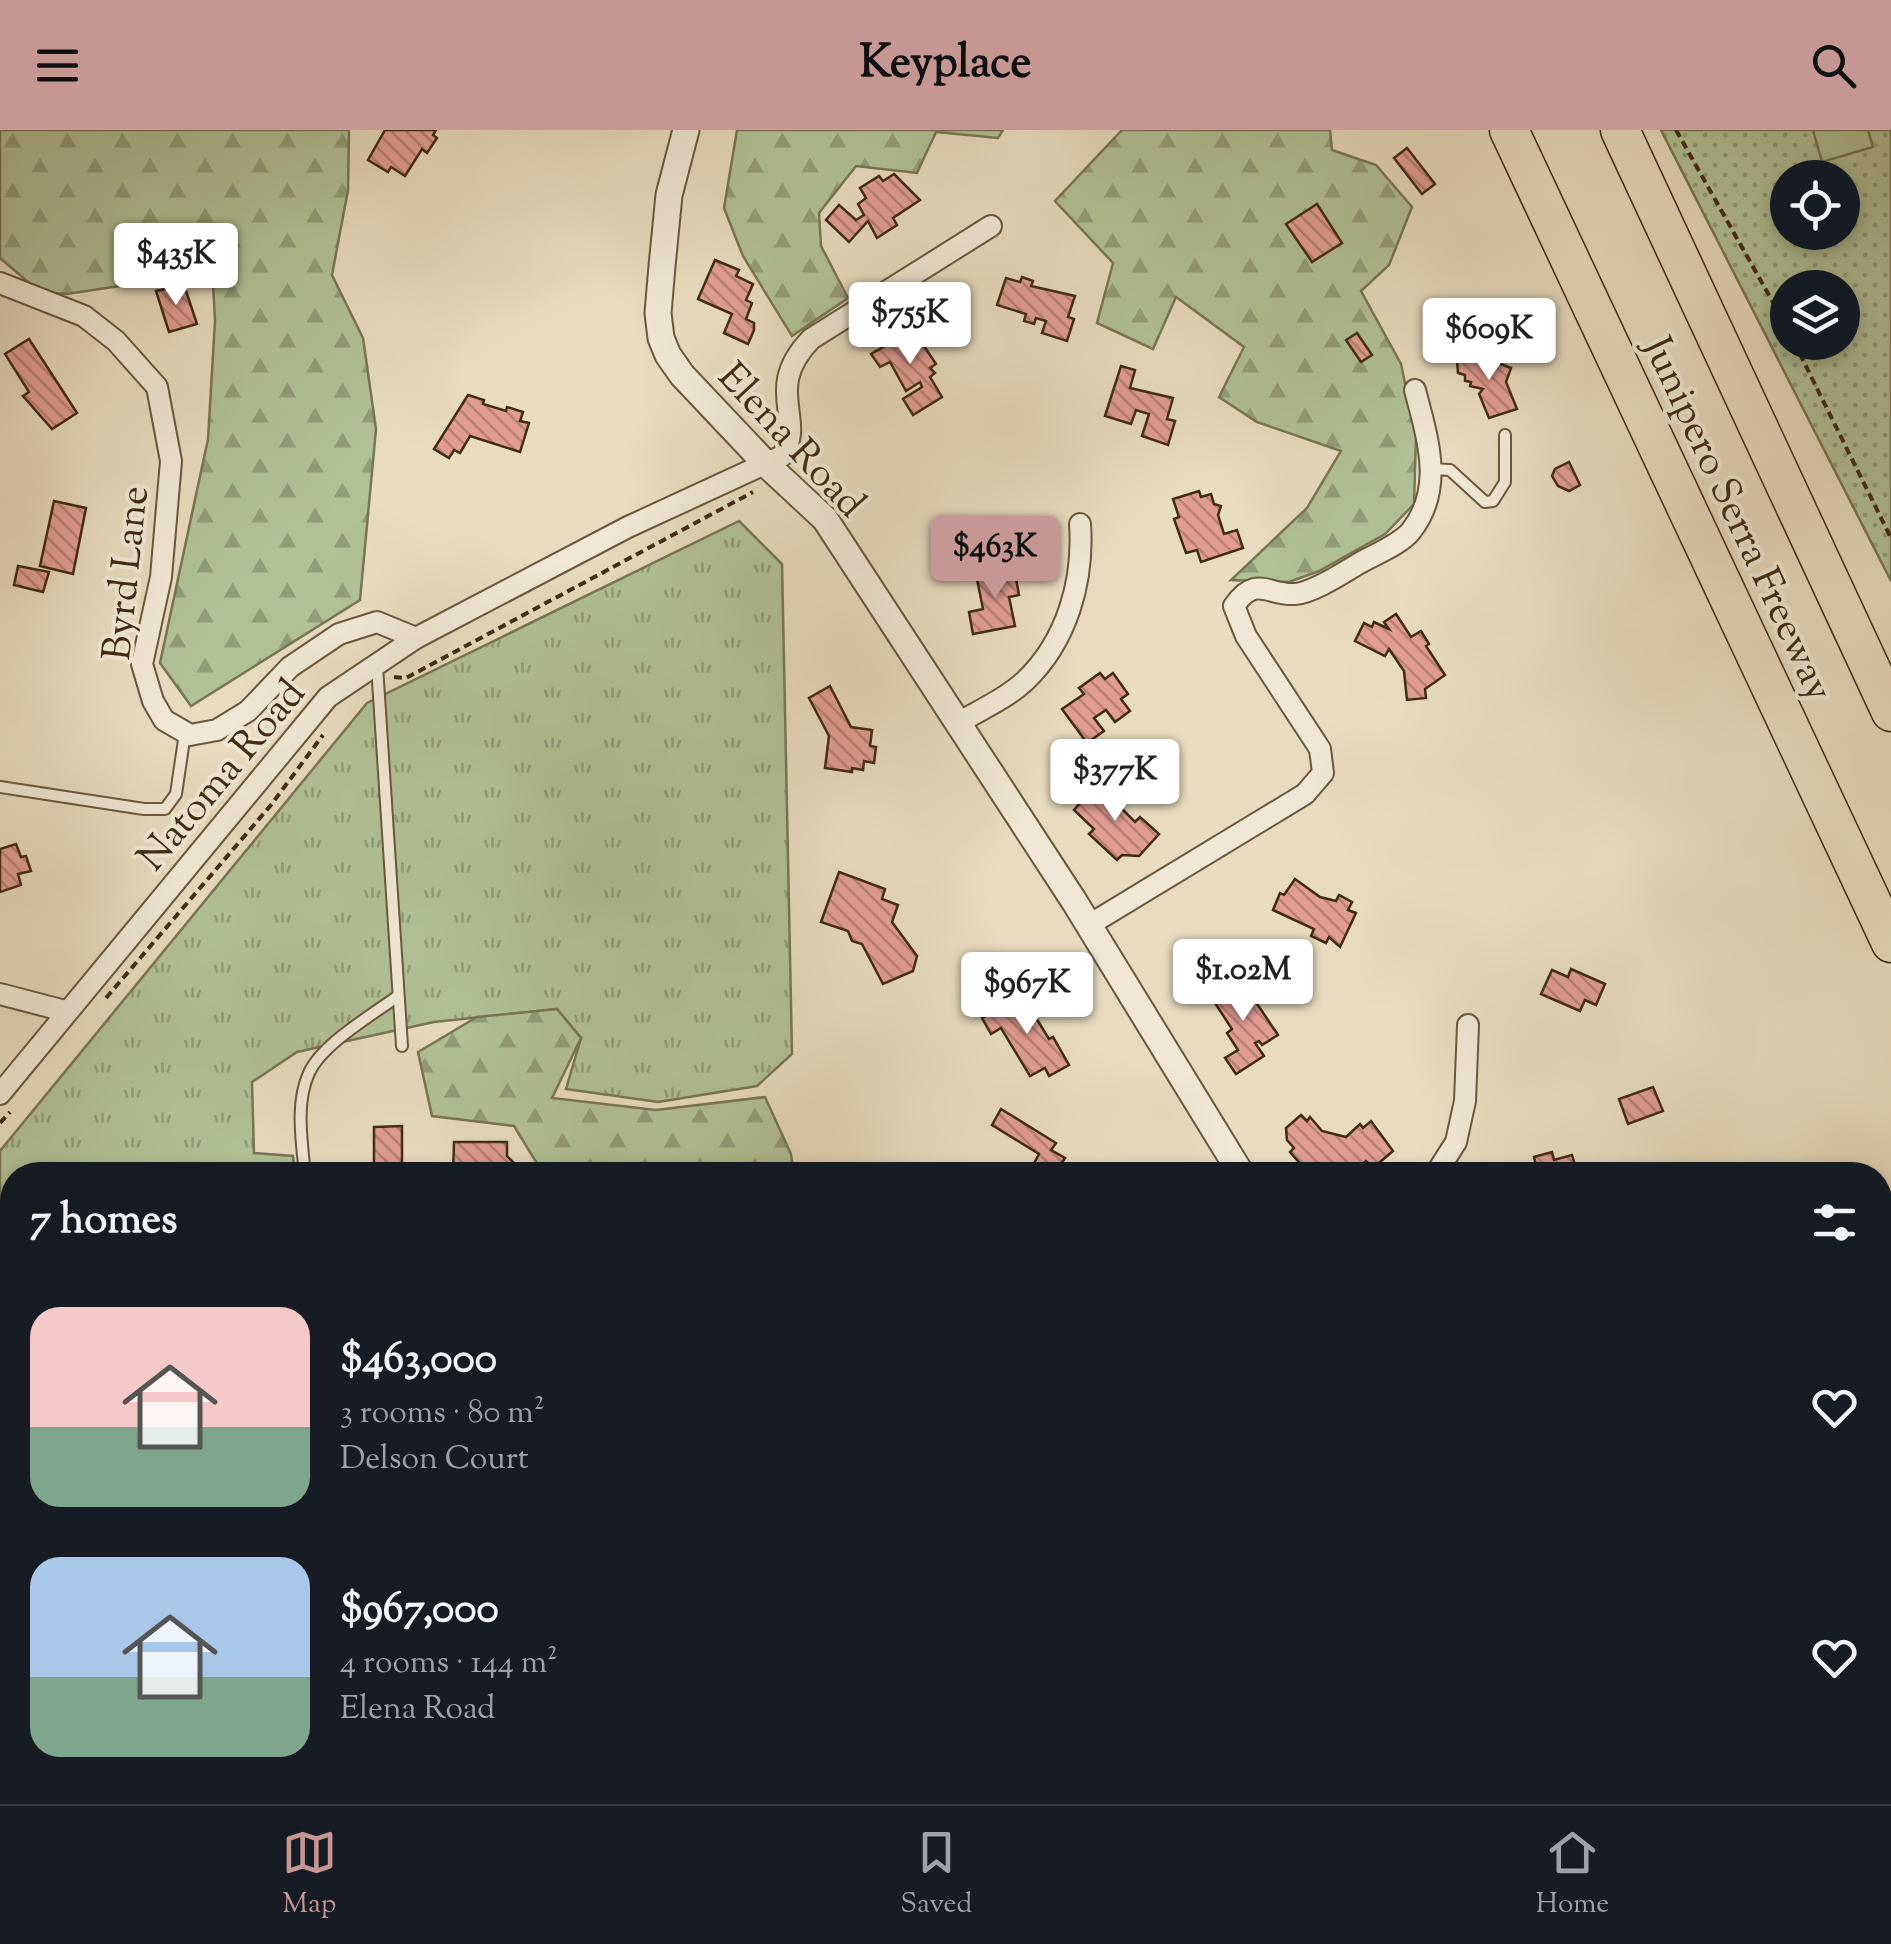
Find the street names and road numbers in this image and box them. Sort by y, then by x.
street label: Junipero Serra Freeway [1626,327,1845,711]
street label: Elena Road [703,352,877,532]
street label: Byrd Lane [91,483,166,664]
street label: Natoma Road [126,668,321,885]

